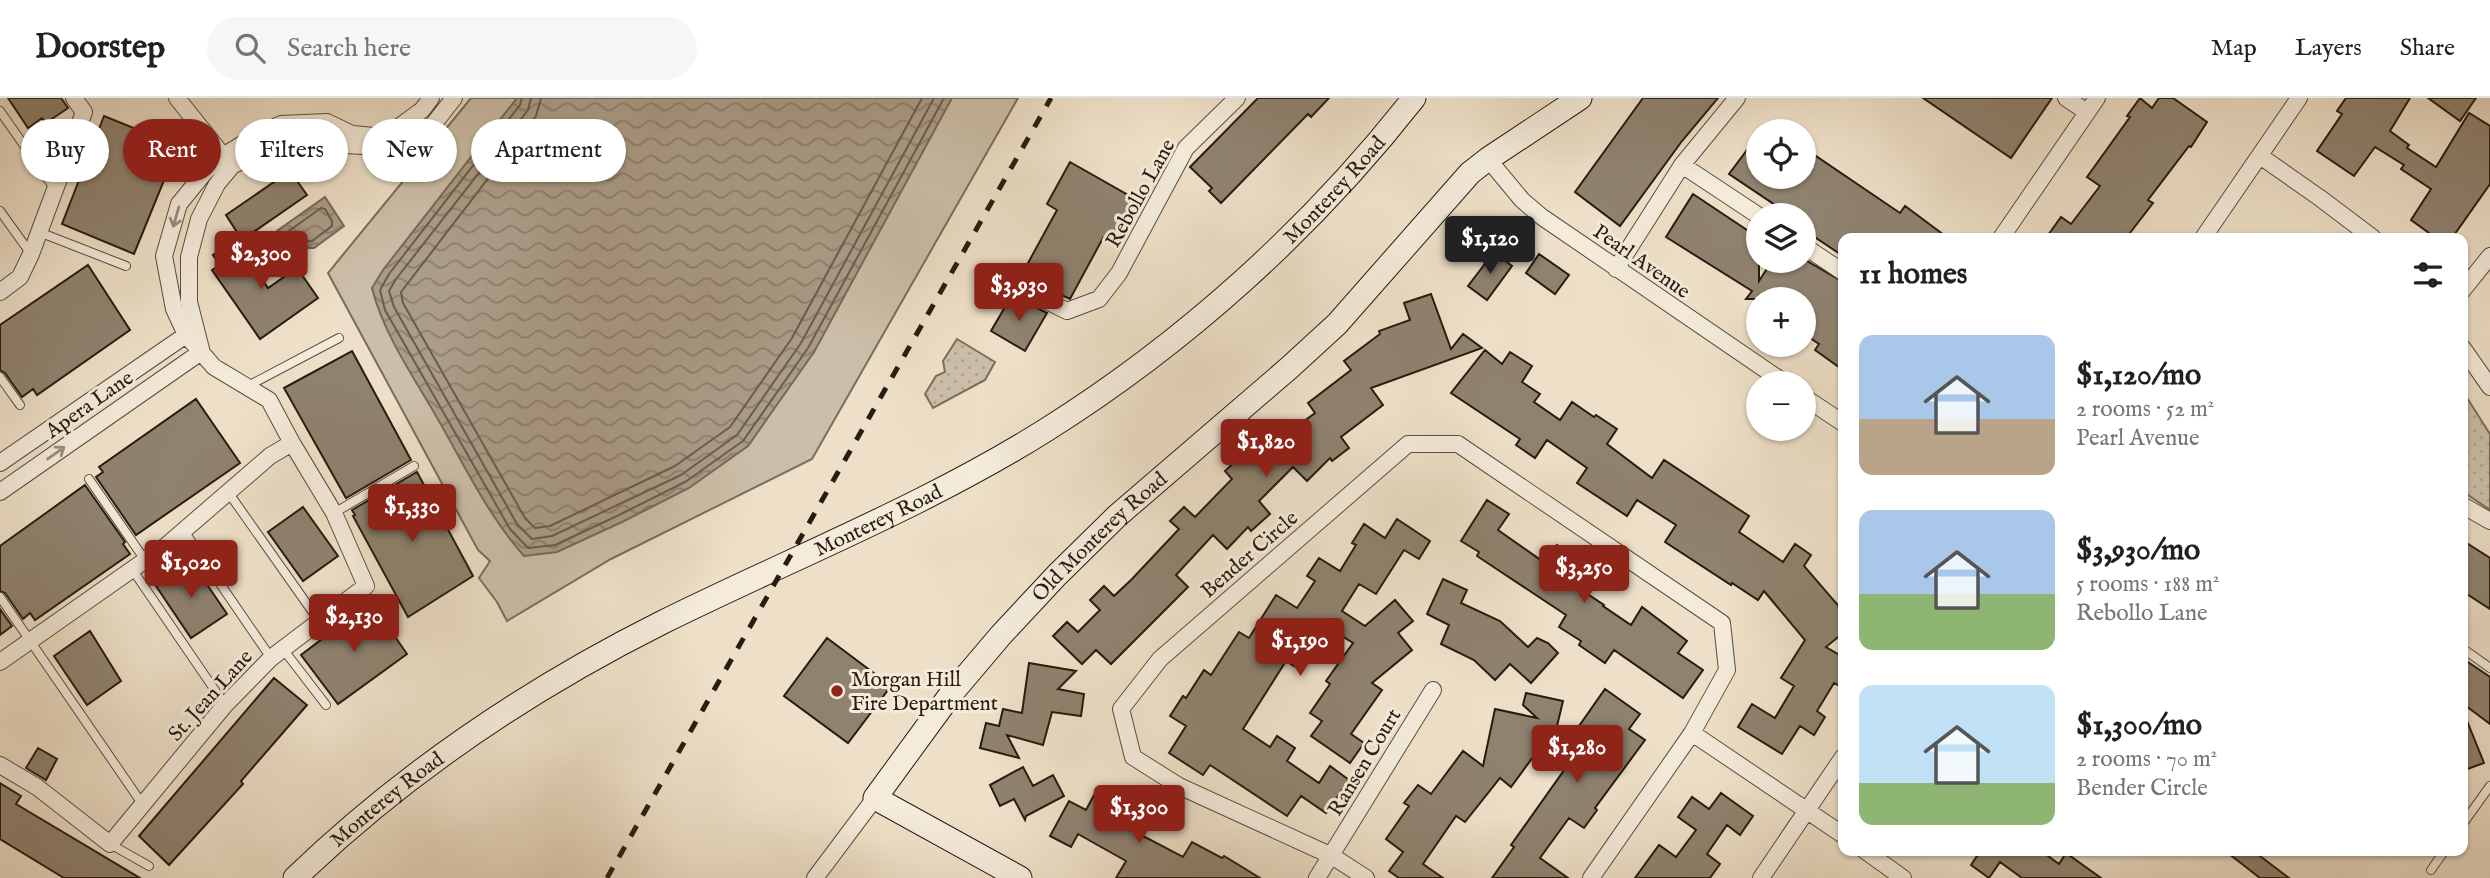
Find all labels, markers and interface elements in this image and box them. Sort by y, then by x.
search box [207,17,697,80]
text: Doorstep [35,27,165,69]
icon: search [231,29,269,67]
text: Search here [287,32,411,65]
text: Map [2211,33,2257,64]
text: Layers [2295,33,2362,64]
text: Share [2400,33,2455,64]
chip: Buy [21,119,109,182]
chip: Rent [123,119,221,182]
chip: Filters [235,119,348,182]
chip: New [362,119,457,182]
chip: Apartment [471,119,626,182]
map controls [1746,119,1816,441]
button: locate [1746,119,1816,189]
street label: Monterey Road [1278,130,1393,251]
street label: Rebollo Lane [1100,134,1182,253]
button: layers [1746,203,1816,273]
one-way arrow [168,206,181,228]
pin: $1,120 [1433,216,1547,276]
street label: Pearl Avenue [1587,219,1695,306]
text: $1,120 [1461,224,1519,253]
pin: $2,300 [204,232,318,291]
text: $2,300 [231,239,291,268]
text: 11 homes [1859,256,1967,294]
icon: filters [2409,256,2447,294]
pin: $3,930 [962,264,1076,323]
text: $3,930 [990,271,1048,300]
button: + [1746,287,1816,357]
text: $1,120/mo [2076,357,2201,395]
icon: home [1915,363,1999,447]
street label: Apera Lane [40,365,139,446]
button: − [1746,371,1816,441]
text: 2 rooms · 52 m² [2076,395,2214,424]
pin: $1,820 [1209,420,1323,479]
text: Pearl Avenue [2076,424,2200,453]
text: $1,820 [1237,427,1295,456]
one-way arrow [46,446,65,460]
street label: Old Monterey Road [1027,466,1174,608]
street label: Monterey Road [811,479,948,564]
pin: $1,330 [355,484,469,544]
text: $1,330 [384,492,440,521]
street label: Bender Circle [1196,505,1305,605]
text: $3,930/mo [2076,532,2200,570]
icon: home [1915,538,1999,622]
pin: $1,020 [134,540,248,600]
pin: $3,250 [1527,546,1641,605]
text: $1,020 [161,548,221,577]
text: $3,250 [1555,553,1613,582]
text: 5 rooms · 188 m² [2076,570,2219,599]
pin: $2,130 [297,594,411,654]
text: Rebollo Lane [2076,599,2208,628]
text: $2,130 [325,602,383,631]
pin: $1,190 [1243,618,1357,678]
text: $1,190 [1271,626,1329,655]
street label: St. Jean Lane [163,644,260,748]
place label: Morgan Hill Fire Department [851,667,998,718]
marker: Morgan Hill Fire Department [829,683,845,699]
street label: Ransen Court [1323,704,1408,822]
text: $1,300/mo [2076,707,2202,745]
icon: home [1915,713,1999,797]
pin: $1,280 [1520,726,1634,785]
text: $1,280 [1548,733,1606,762]
text: 2 rooms · 70 m² [2076,745,2217,774]
street label: Monterey Road [325,746,450,854]
text: Bender Circle [2076,774,2208,803]
pin: $1,300 [1082,786,1196,845]
text: $1,300 [1110,793,1168,822]

